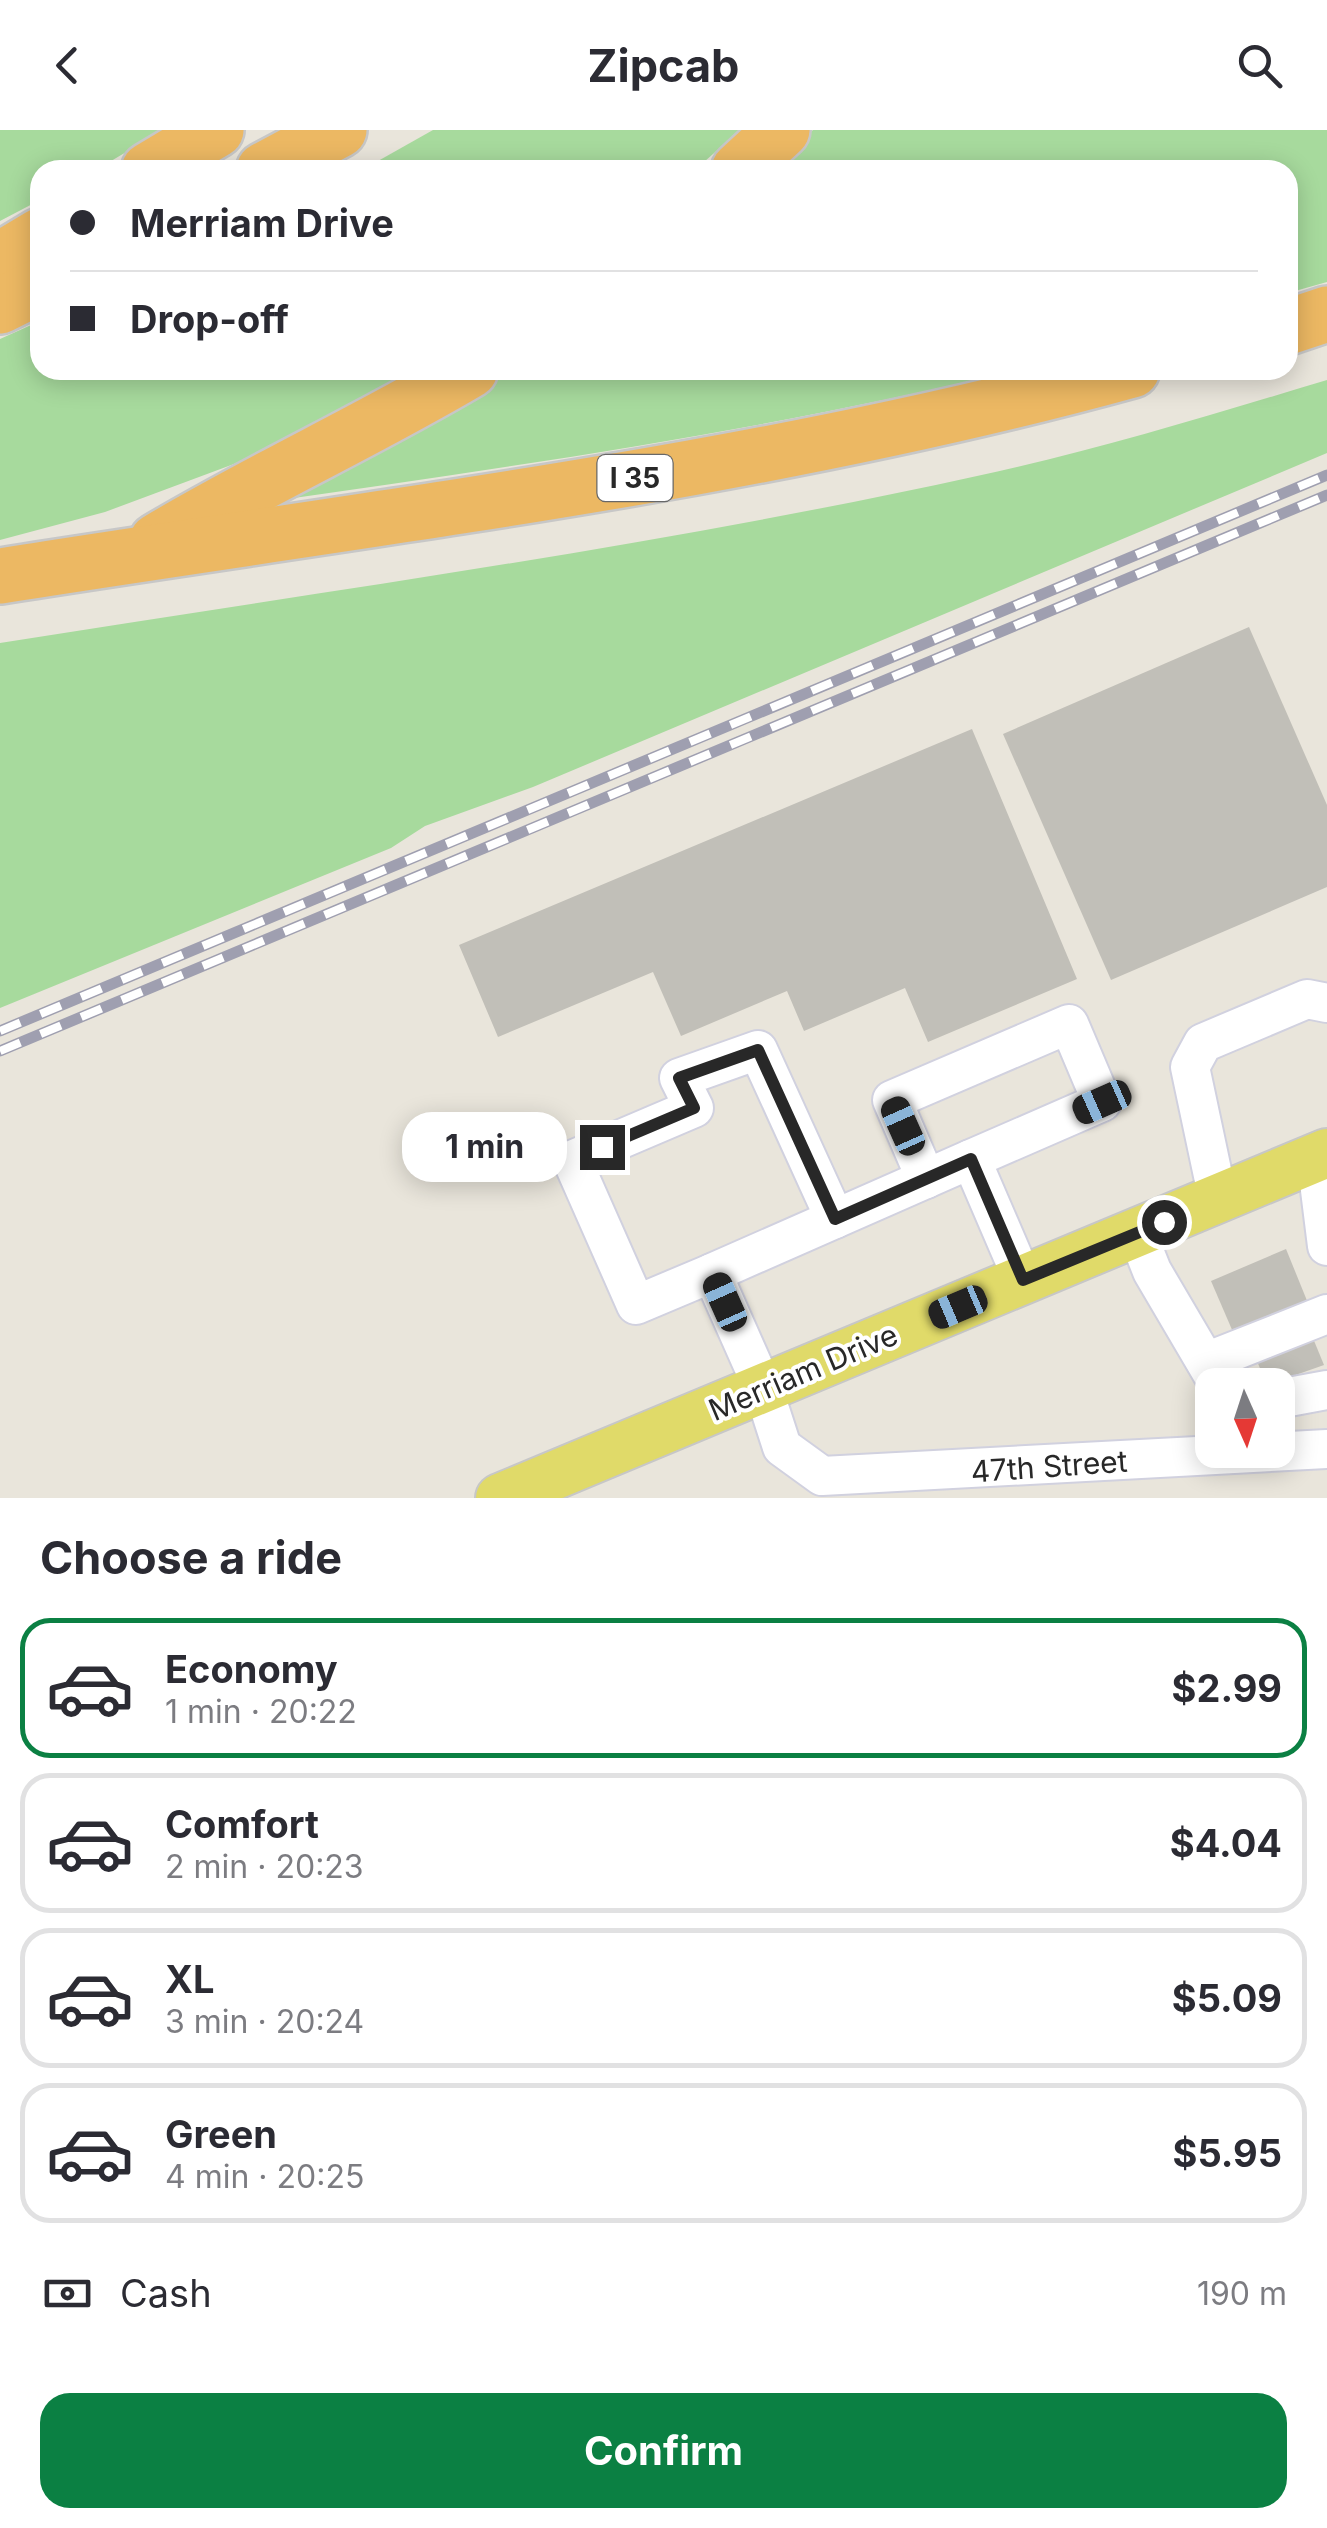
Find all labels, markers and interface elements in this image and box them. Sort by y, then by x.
icon: back [40,38,95,93]
text: Zipcab [588,38,739,93]
icon: search [1232,38,1287,93]
text: Merriam Drive [130,200,394,246]
text: Drop-off [130,296,289,342]
road number: I 35 [598,455,672,501]
car [1068,1076,1136,1128]
car [877,1092,929,1160]
callout: 1 min [402,1112,567,1182]
route end [580,1125,625,1170]
text: 1 min [445,1127,524,1166]
route start [1142,1200,1187,1245]
car [699,1268,751,1336]
car [925,1281,991,1333]
street label: Merriam Drive [703,1316,903,1428]
north arrow [1195,1368,1295,1468]
map controls [1195,1368,1295,1468]
street label: 47th Street [969,1443,1129,1489]
text: Choose a ride [40,1530,342,1585]
icon: car [45,1643,135,1733]
text: Economy [165,1646,338,1692]
text: $2.99 [1172,1665,1282,1711]
text: 1 min · 20:22 [165,1692,357,1731]
icon: car [45,1798,135,1888]
text: Comfort [165,1801,319,1847]
text: $4.04 [1170,1820,1282,1866]
text: 2 min · 20:23 [165,1847,364,1886]
icon: car [45,1953,135,2043]
text: XL [165,1956,215,2002]
text: $5.09 [1172,1975,1282,2021]
text: 3 min · 20:24 [165,2002,364,2041]
icon: car [45,2108,135,2198]
text: Green [165,2111,277,2157]
text: $5.95 [1173,2130,1282,2176]
text: 4 min · 20:25 [165,2157,364,2196]
icon: cash [40,2266,95,2321]
text: Cash [120,2270,212,2316]
text: 190 m [1197,2274,1287,2313]
button: Confirm [40,2393,1287,2508]

